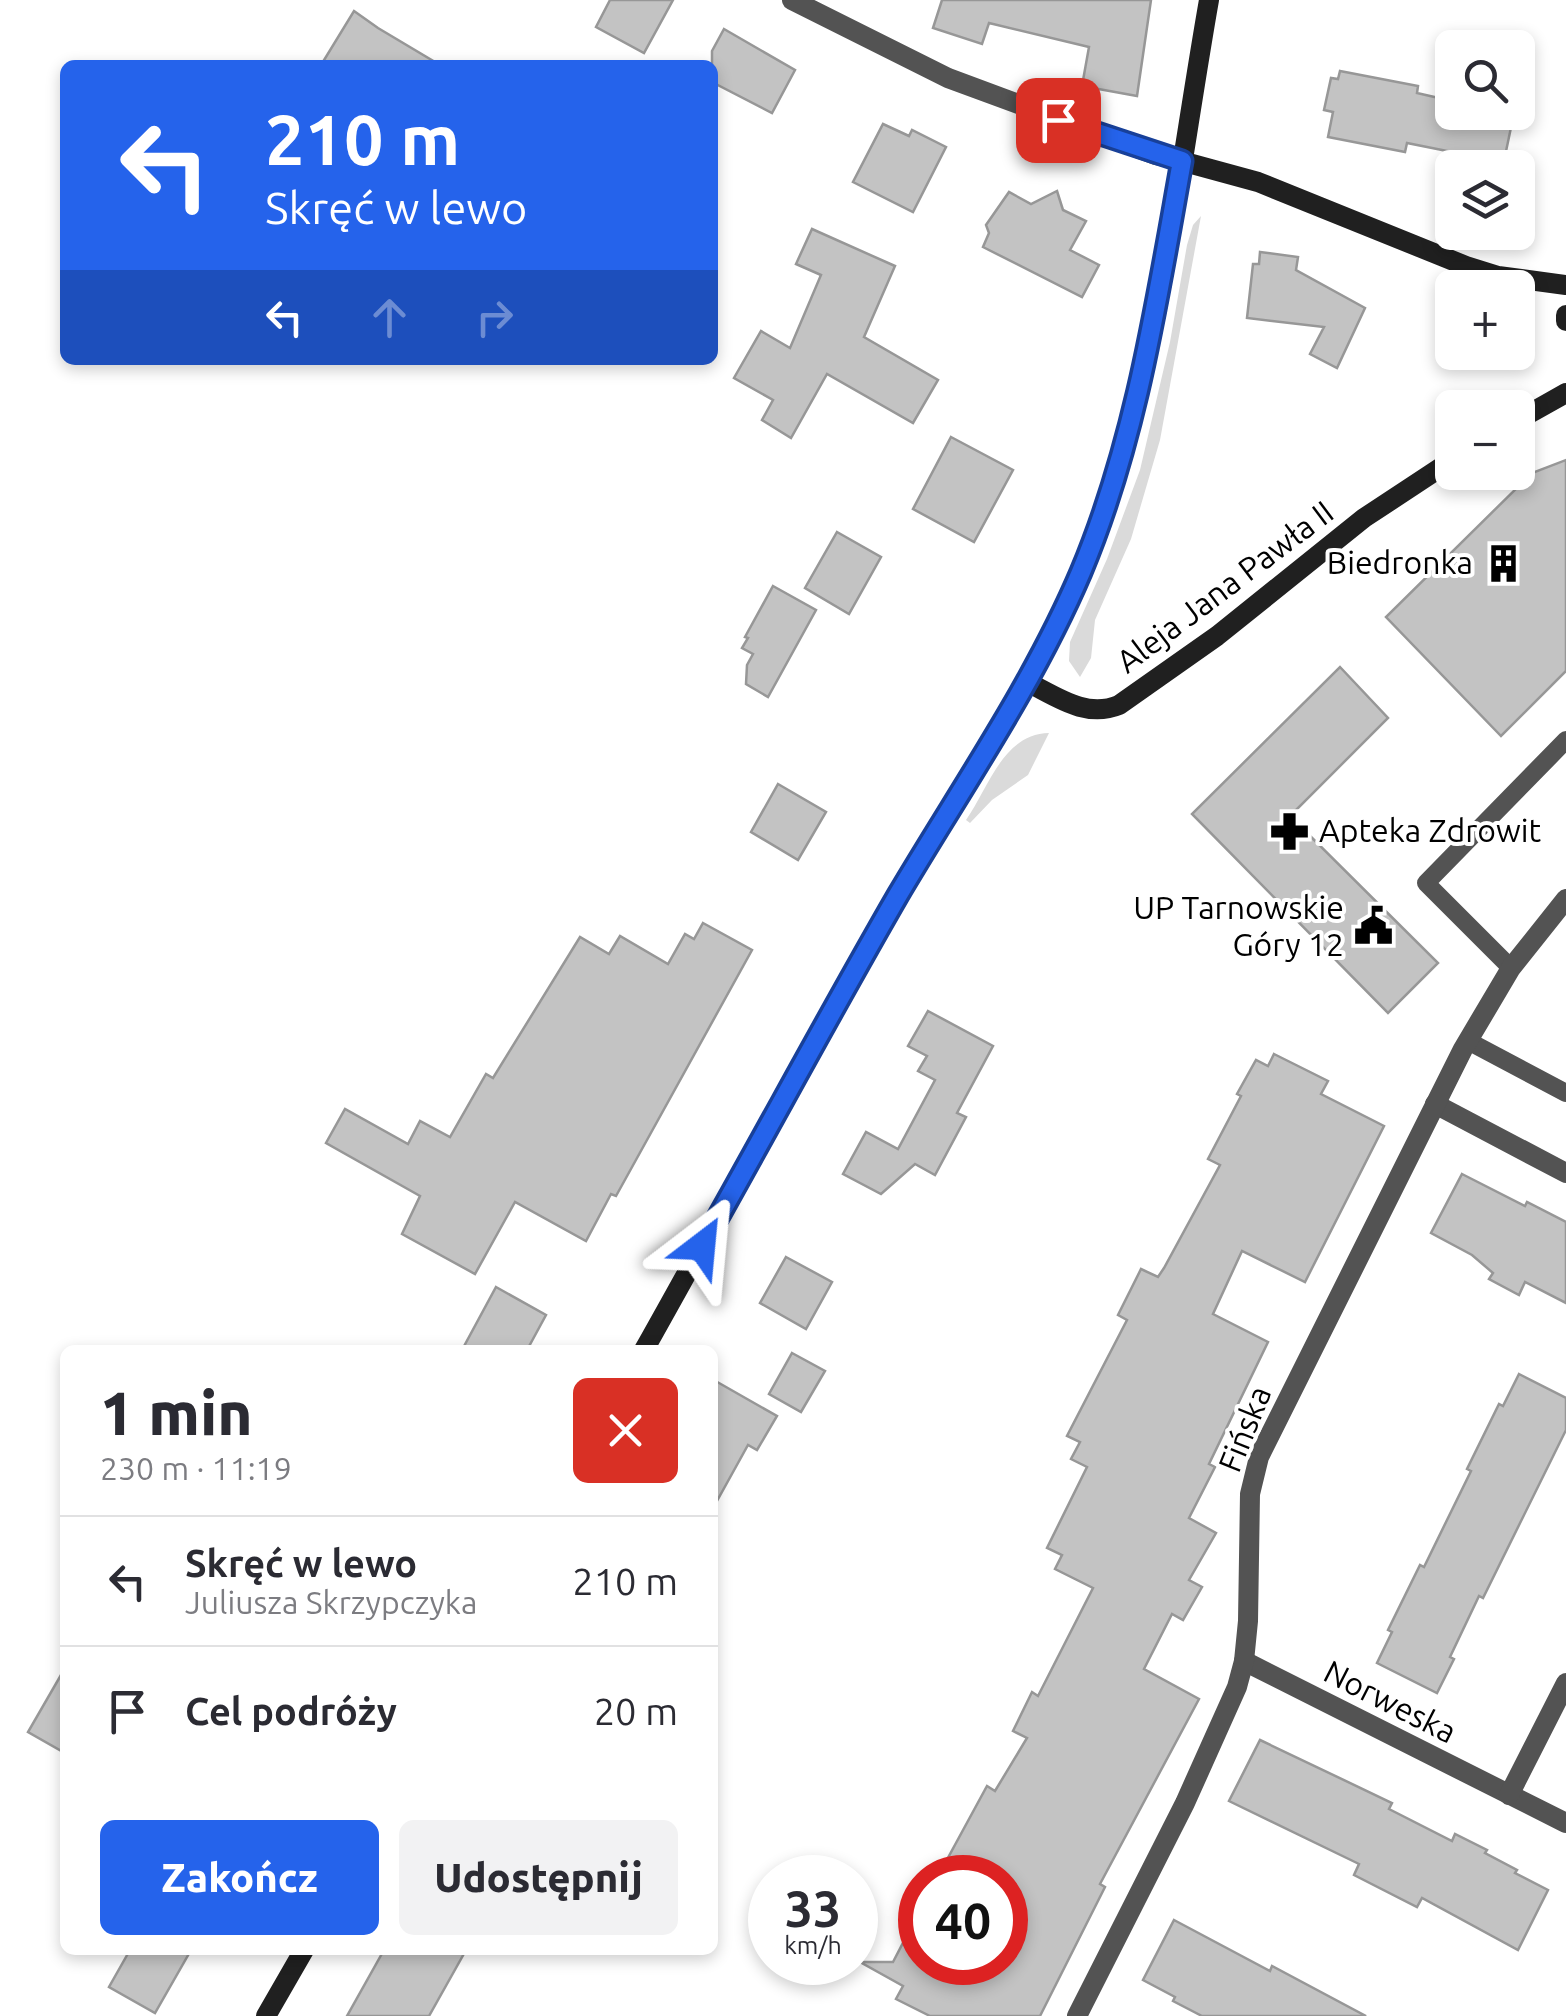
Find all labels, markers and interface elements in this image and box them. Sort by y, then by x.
map controls [1435,30,1535,490]
button: search [1435,30,1535,130]
pin [1016,78,1101,163]
icon: arrive [1031,93,1086,148]
icon: left [100,100,230,230]
text: 210 m [265,100,460,178]
button: layers [1435,150,1535,250]
text: Skręć w lewo [265,182,527,233]
button: + [1435,270,1535,370]
icon: left [257,290,312,345]
icon: ahead [362,290,417,345]
icon: right [467,290,522,345]
button: − [1435,390,1535,490]
street label: Aleja Jana Pawła II [1109,493,1340,679]
building icon: Biedronka [1482,542,1524,584]
place label: Biedronka [1327,544,1473,580]
pharmacy icon: Apteka Zdrowit [1268,810,1310,852]
place label: Apteka Zdrowit [1319,812,1542,848]
place label: UP Tarnowskie Góry 12 [1133,889,1344,962]
public building icon: UP Tarnowskie Góry 12 [1353,905,1395,947]
position arrow [650,1194,754,1298]
button: close [573,1378,678,1483]
text: 1 min [100,1379,253,1446]
street label: Fińska [1211,1380,1277,1477]
text: 230 m · 11:19 [100,1450,292,1486]
text: Skręć w lewo [185,1542,417,1584]
icon: left [100,1554,155,1609]
text: 210 m [572,1560,678,1602]
text: Juliusza Skrzypczyka [185,1584,477,1620]
street label: Norweska [1318,1653,1462,1750]
icon: arrive [100,1684,155,1739]
text: Cel podróży [185,1690,397,1732]
text: 20 m [594,1690,678,1732]
button: Zakończ [100,1820,379,1935]
button: Udostępnij [399,1820,678,1935]
speed limit sign: 40 [898,1855,1028,1985]
text: 33 [785,1880,841,1936]
text: km/h [784,1931,842,1959]

